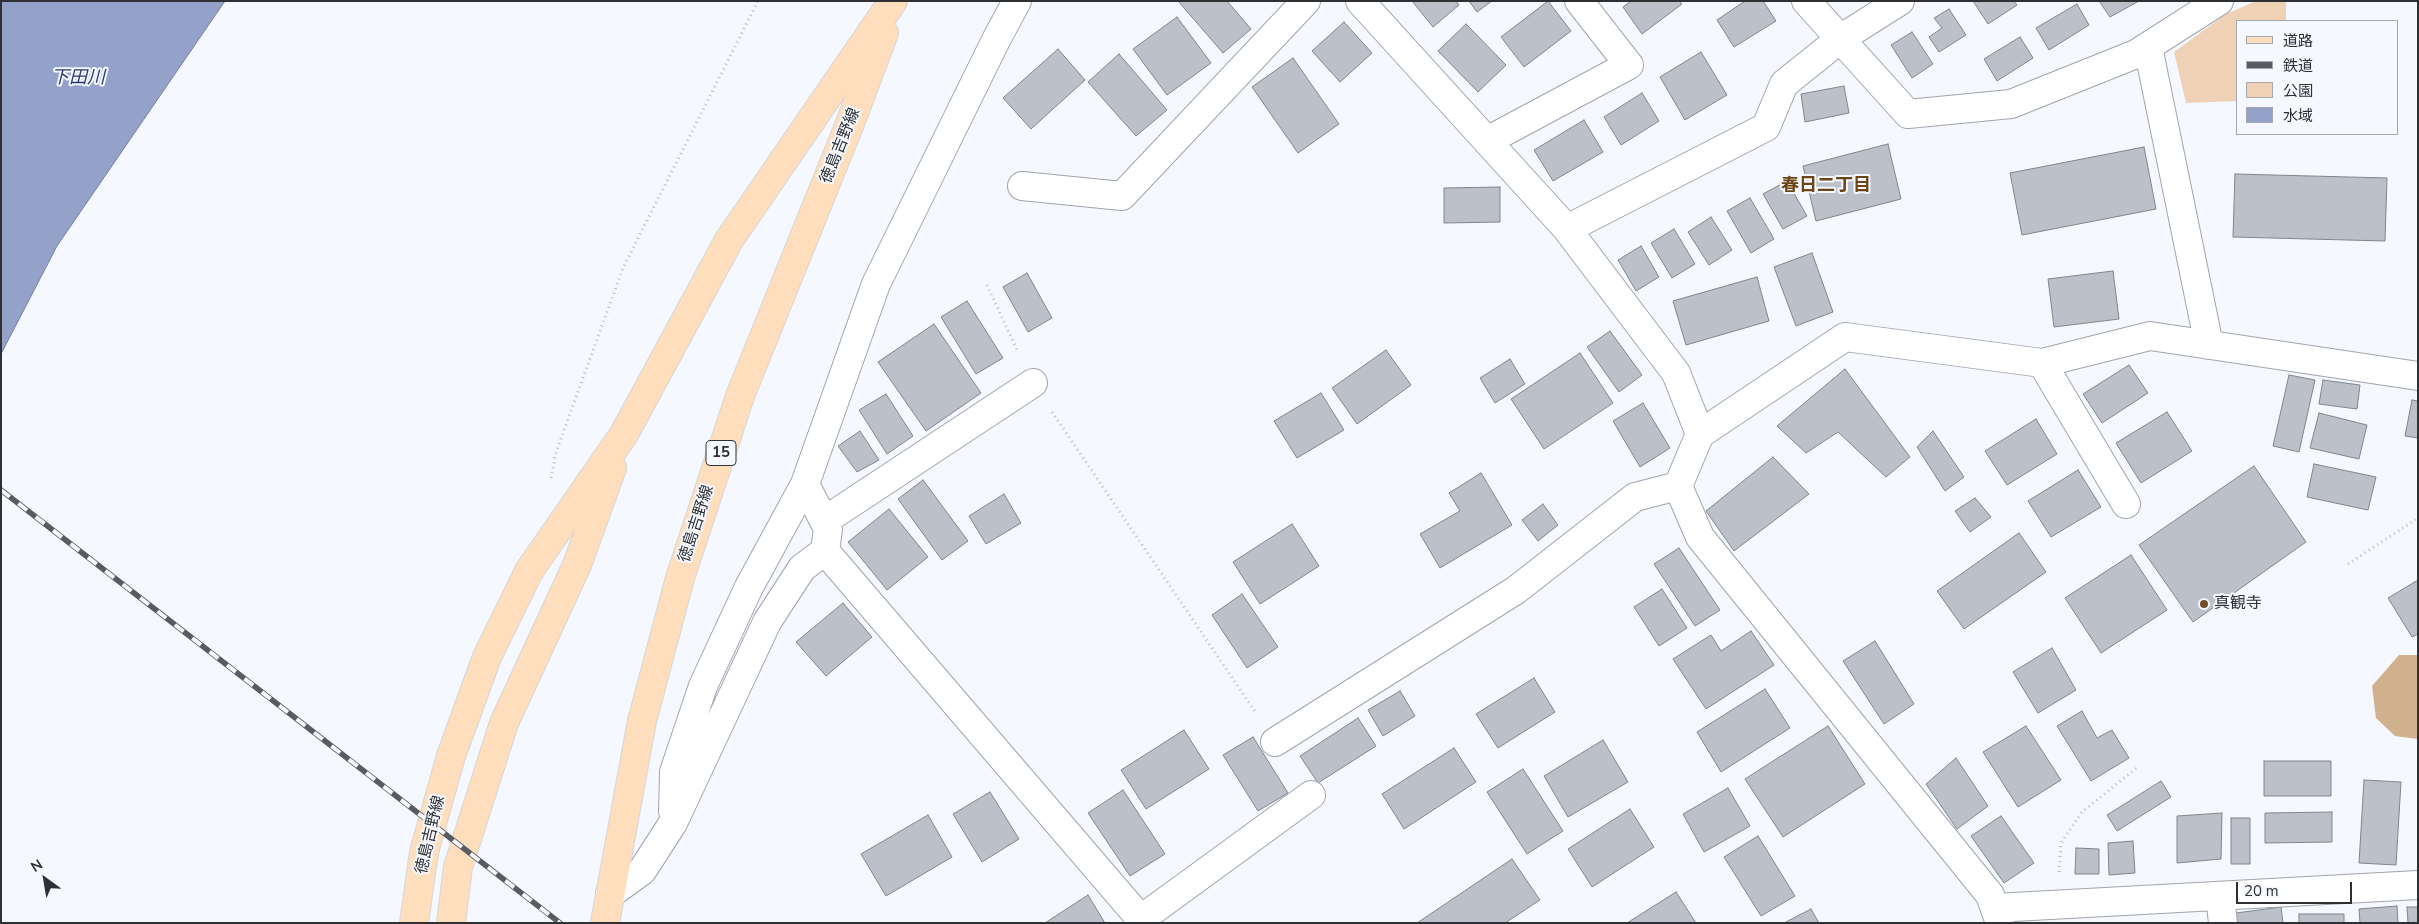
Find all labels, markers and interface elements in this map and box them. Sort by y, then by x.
legend [2236,20,2399,135]
text: 道路 [2283,31,2313,51]
text: 鉄道 [2283,56,2313,76]
water label: 下田川 [51,68,105,90]
text: 公園 [2283,81,2313,101]
street label: 徳島吉野線 [817,105,865,187]
text: 水域 [2283,106,2313,126]
district label: 春日二丁目 [1781,176,1871,198]
road number: 15 [706,440,736,466]
street label: 徳島吉野線 [676,483,718,565]
place label: 真観寺 [2214,594,2262,614]
marker: 真観寺 [2198,598,2210,610]
street label: 徳島吉野線 [413,794,449,876]
north arrow [20,854,70,904]
text: N [27,855,46,877]
scale bar [2239,872,2355,904]
text: 20 m [2244,881,2279,901]

